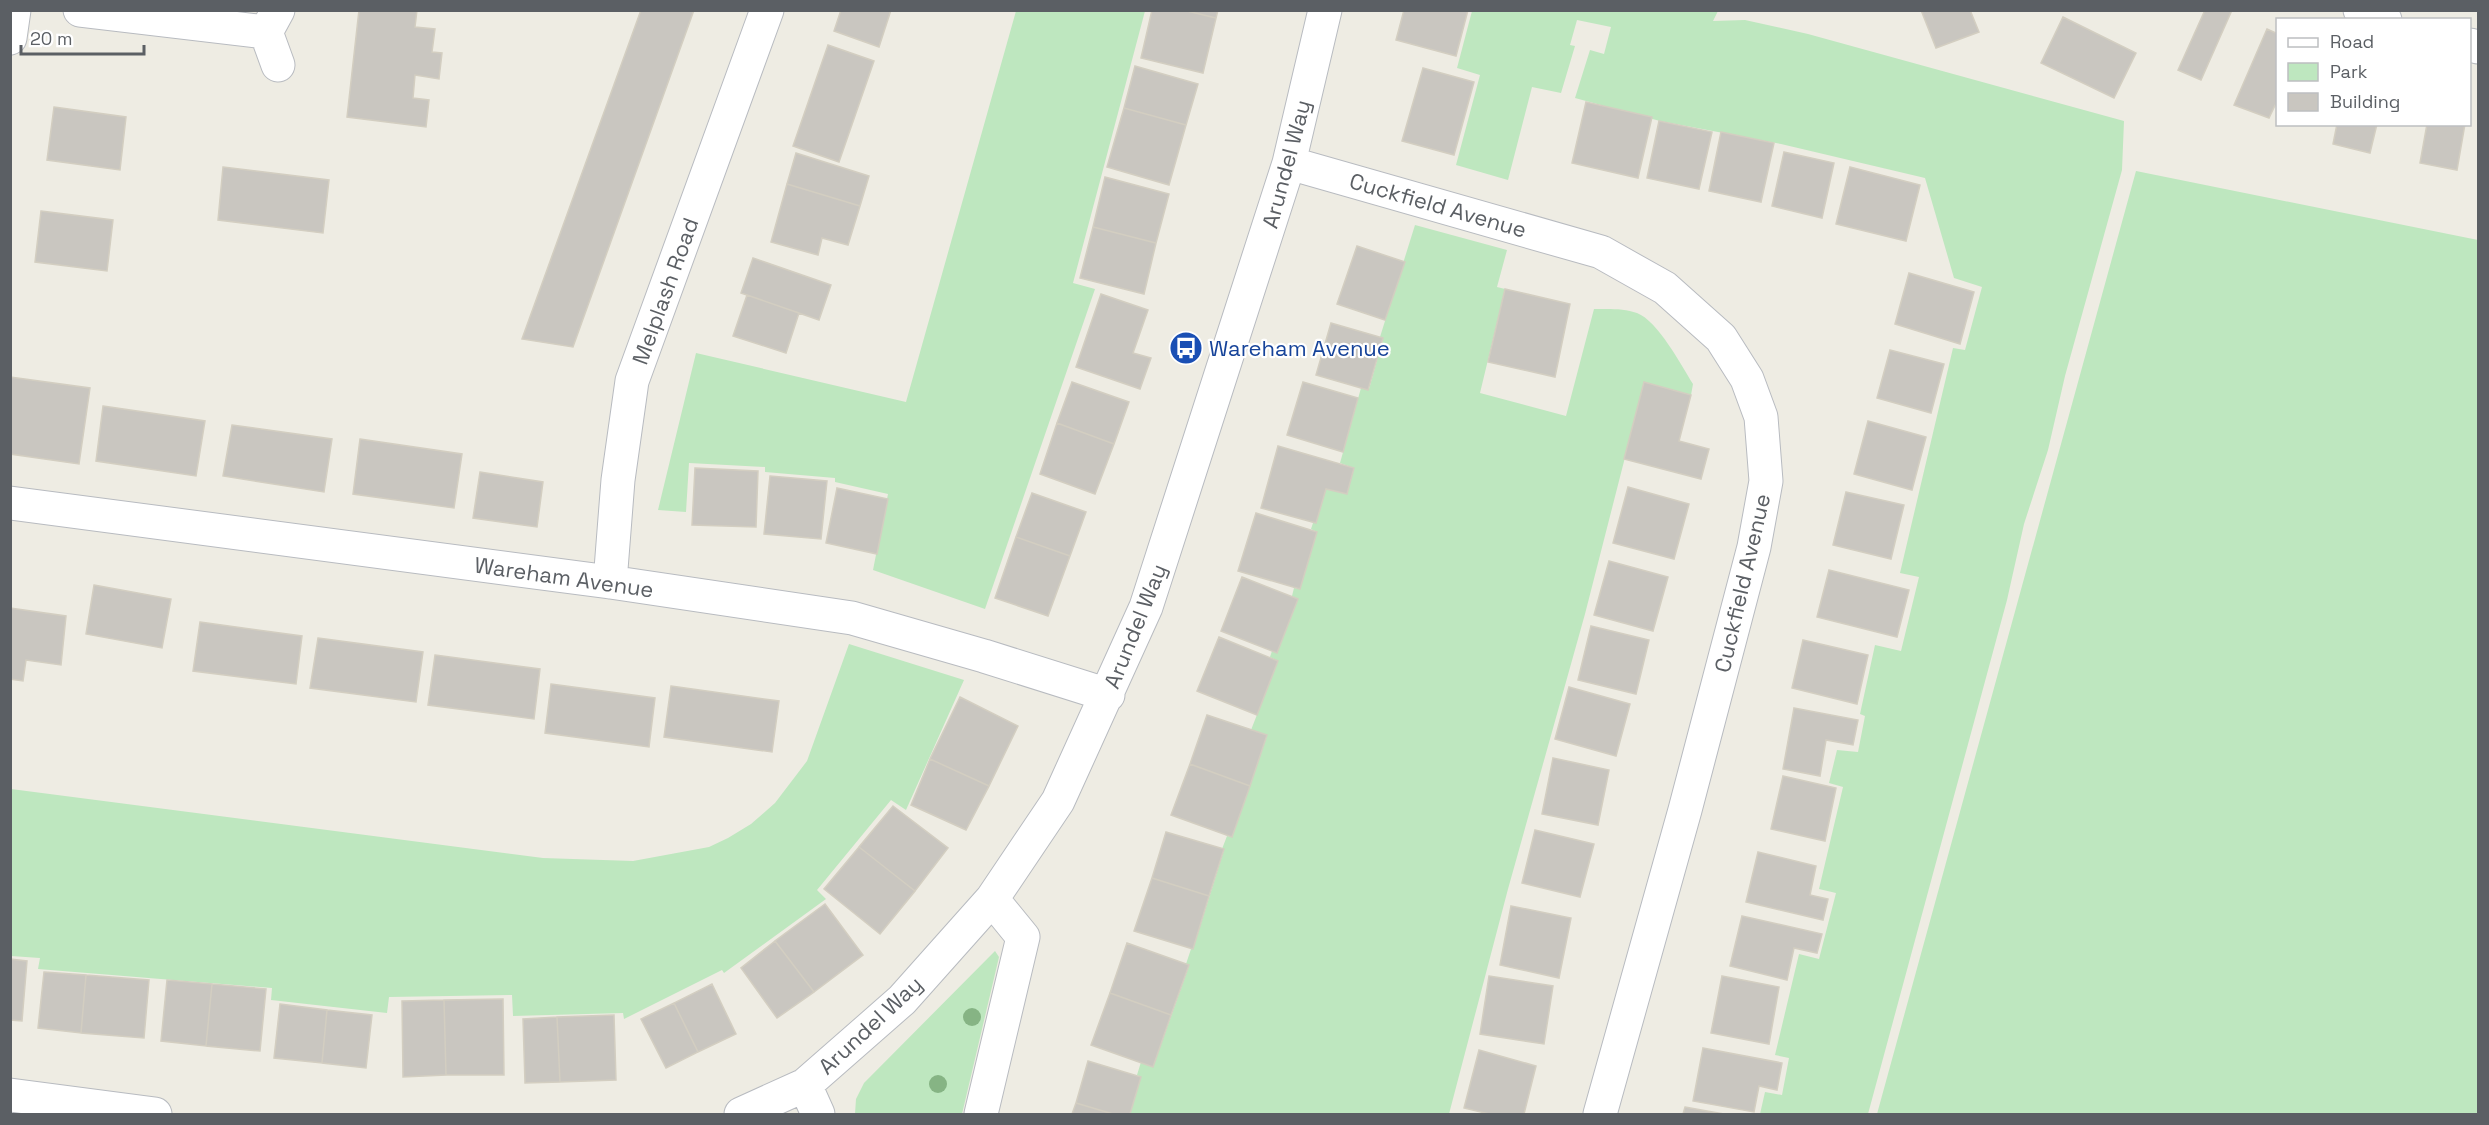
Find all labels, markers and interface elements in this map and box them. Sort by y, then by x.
scale bar [21,18,144,56]
legend [2276,18,2471,126]
text: 20 m [30,27,73,50]
text: Road [2330,30,2374,53]
text: Park [2330,60,2368,83]
text: Building [2330,90,2400,113]
street label: Arundel Way [1255,97,1317,231]
street label: Cuckfield Avenue [1346,166,1530,244]
street label: Melplash Road [625,214,705,368]
bus stop icon: Wareham Avenue [1168,330,1204,366]
place label: Wareham Avenue [1209,334,1390,362]
street label: Cuckfield Avenue [1708,491,1776,675]
street label: Wareham Avenue [473,551,655,603]
street label: Arundel Way [1097,560,1173,692]
street label: Arundel Way [812,970,928,1080]

